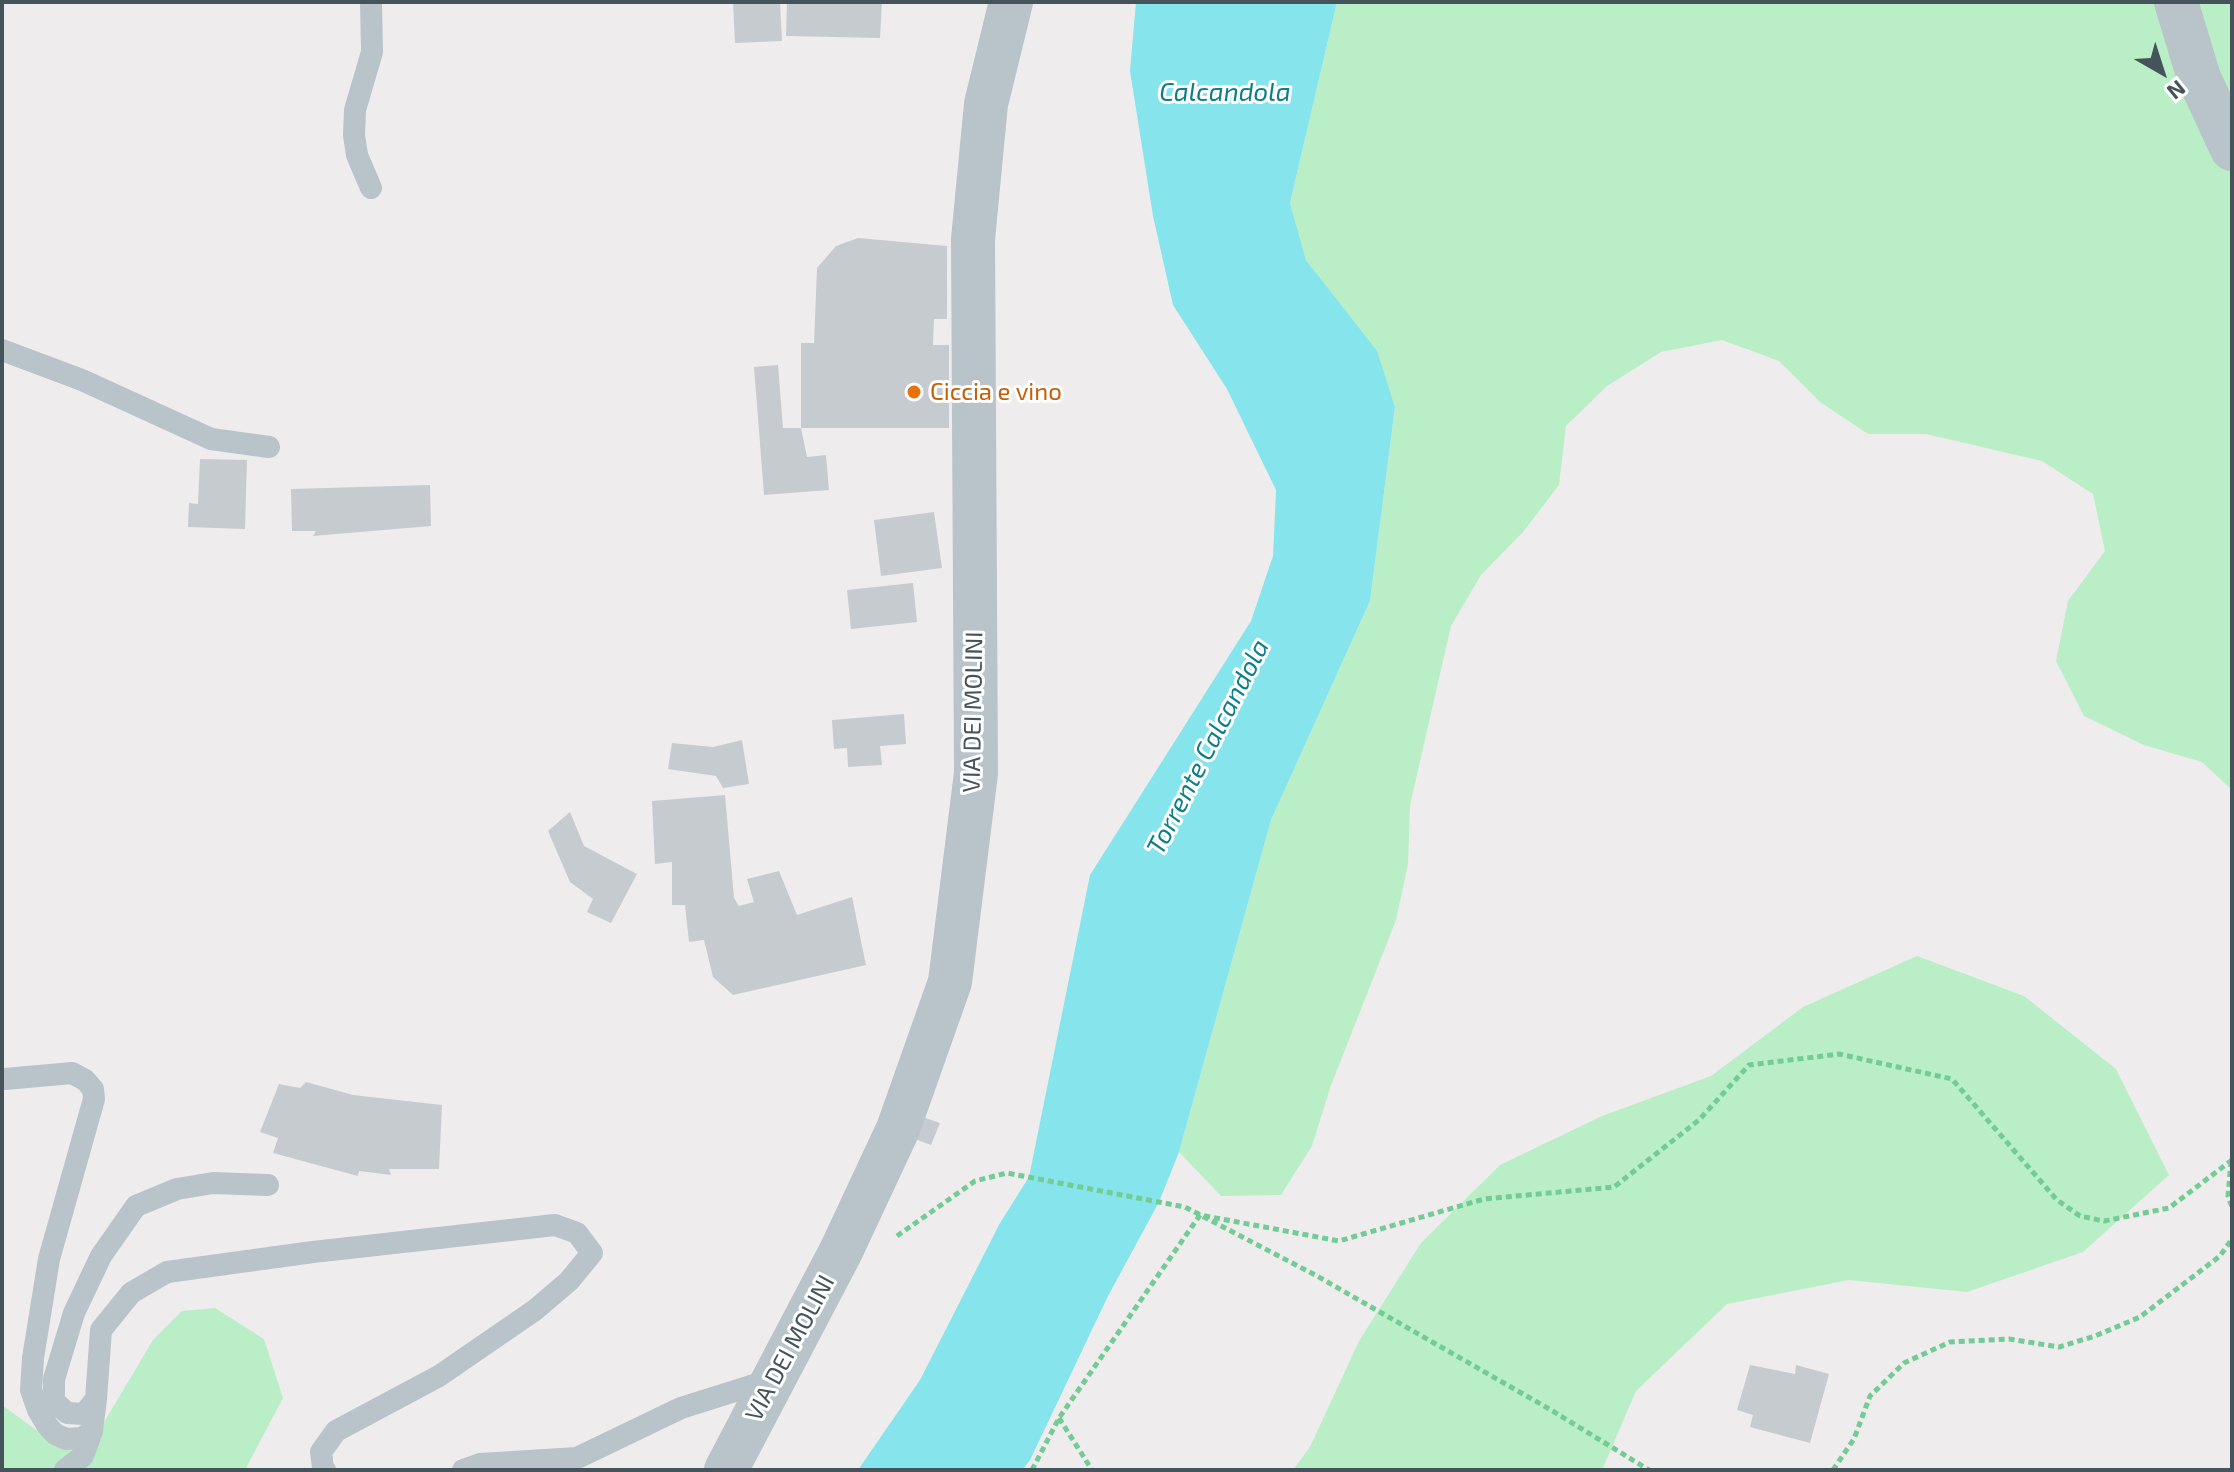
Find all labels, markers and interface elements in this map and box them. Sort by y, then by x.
north arrow [2122,32,2202,112]
water label: Calcandola [1159,76,1291,108]
text: N [2163,76,2191,106]
place label: Ciccia e vino [930,378,1062,406]
marker: Ciccia e vino [905,383,923,401]
street label: VIA DEI MOLINI [957,631,989,793]
water label: Torrente Calcandola [1140,634,1276,860]
street label: VIA DEI MOLINI [739,1270,841,1426]

